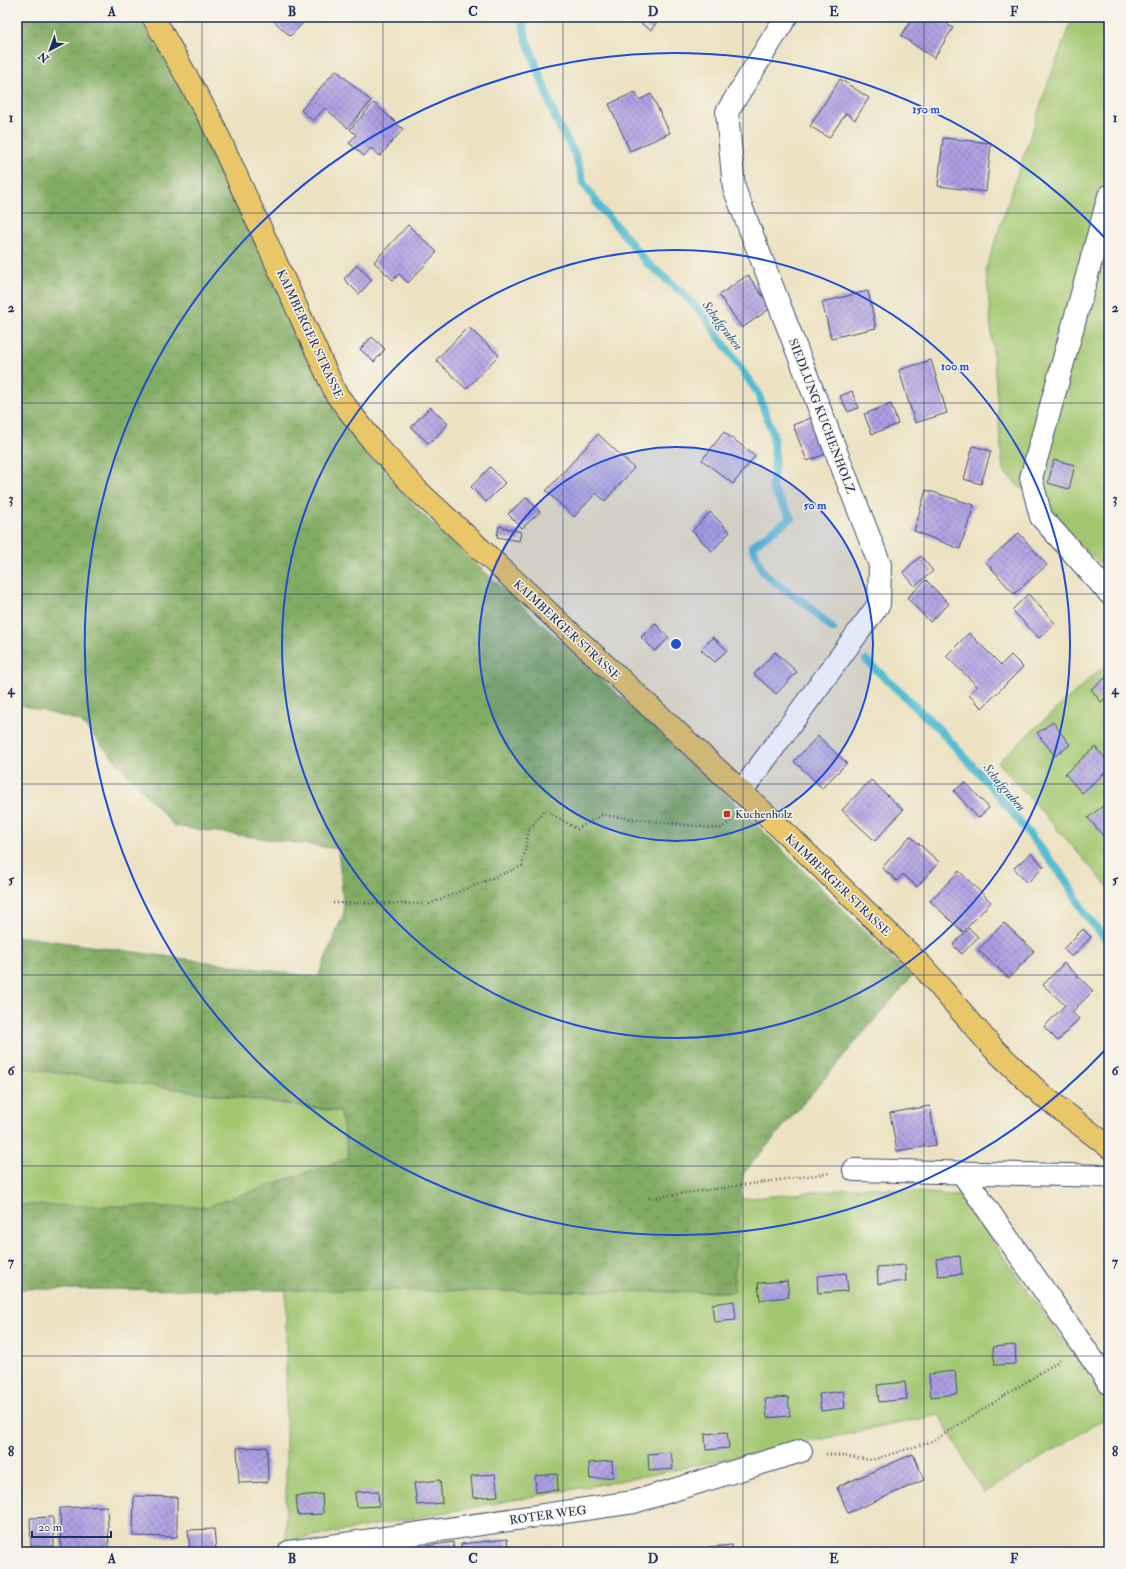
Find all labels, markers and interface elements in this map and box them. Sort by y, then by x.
text: A [107,4,117,20]
text: B [288,4,296,20]
text: C [468,4,478,20]
text: D [648,4,659,20]
text: E [829,4,839,20]
text: F [1010,4,1019,20]
north arrow [30,30,70,70]
text: N [35,48,53,66]
text: 150 m [912,102,940,117]
text: 1 [9,110,14,126]
text: 1 [1113,110,1118,126]
street label: KAIMBERGER STRASSE [273,267,346,402]
water label: Schafgraben [698,297,746,353]
text: 2 [8,300,15,316]
text: 2 [1112,300,1119,316]
street label: SIEDLUNG KUCHENHOLZ [785,337,858,496]
text: 100 m [941,359,970,374]
text: 3 [9,491,14,507]
text: 3 [1113,491,1118,507]
text: 50 m [803,498,827,513]
street label: KAIMBERGER STRASSE [510,577,624,684]
centre of rings [669,637,683,651]
text: 4 [6,682,15,698]
text: 4 [1110,682,1119,698]
water label: Schafgraben [979,760,1029,815]
place label: Kuchenholz [735,807,793,822]
marker: Kuchenholz [722,809,732,819]
street label: KAIMBERGER STRASSE [782,831,894,940]
text: 5 [8,872,14,888]
text: 5 [1112,872,1118,888]
text: 6 [8,1063,16,1079]
text: 6 [1112,1063,1120,1079]
text: 7 [8,1254,15,1270]
text: 7 [1112,1254,1119,1270]
text: 8 [8,1444,14,1460]
text: 8 [1112,1444,1118,1460]
street label: ROTER WEG [509,1503,588,1528]
scale bar [32,1513,111,1539]
text: 20 m [38,1520,63,1535]
text: A [107,1551,117,1567]
text: B [288,1551,296,1567]
text: C [468,1551,478,1567]
text: D [648,1551,659,1567]
text: E [829,1551,839,1567]
text: F [1010,1551,1019,1567]

